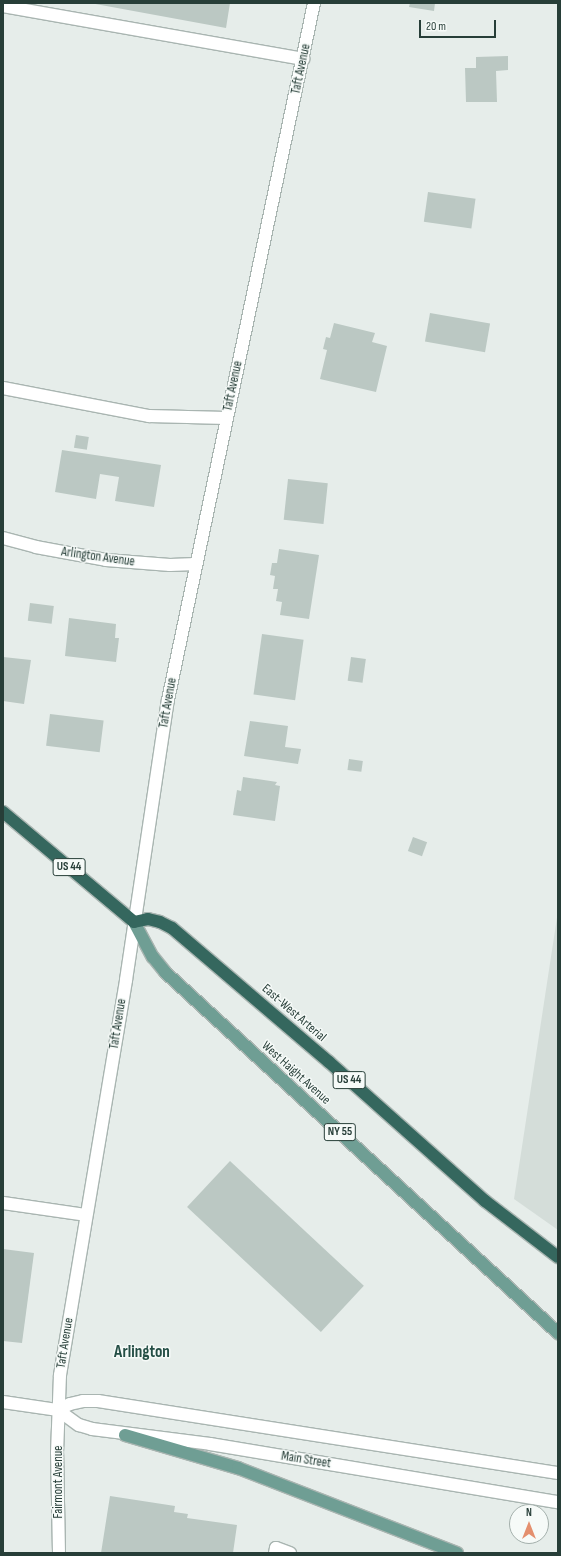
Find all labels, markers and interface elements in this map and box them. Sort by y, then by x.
scale bar [421,12,498,38]
text: 20 m [426,19,446,34]
street label: Taft Avenue [288,42,314,96]
street label: Taft Avenue [220,359,246,413]
street label: Arlington Avenue [60,544,136,570]
street label: Taft Avenue [156,677,180,729]
road number: US 44 [52,857,86,877]
street label: East-West Arterial [259,981,329,1045]
street label: Taft Avenue [106,998,130,1050]
street label: West Haight Avenue [259,1038,333,1108]
road number: US 44 [332,1070,366,1090]
road number: NY 55 [323,1122,357,1142]
street label: Taft Avenue [53,1317,77,1369]
district label: Arlington [114,1343,170,1363]
street label: Fairmont Avenue [50,1445,66,1519]
street label: Main Street [280,1448,332,1472]
north arrow [509,1504,549,1544]
text: N [526,1506,532,1519]

